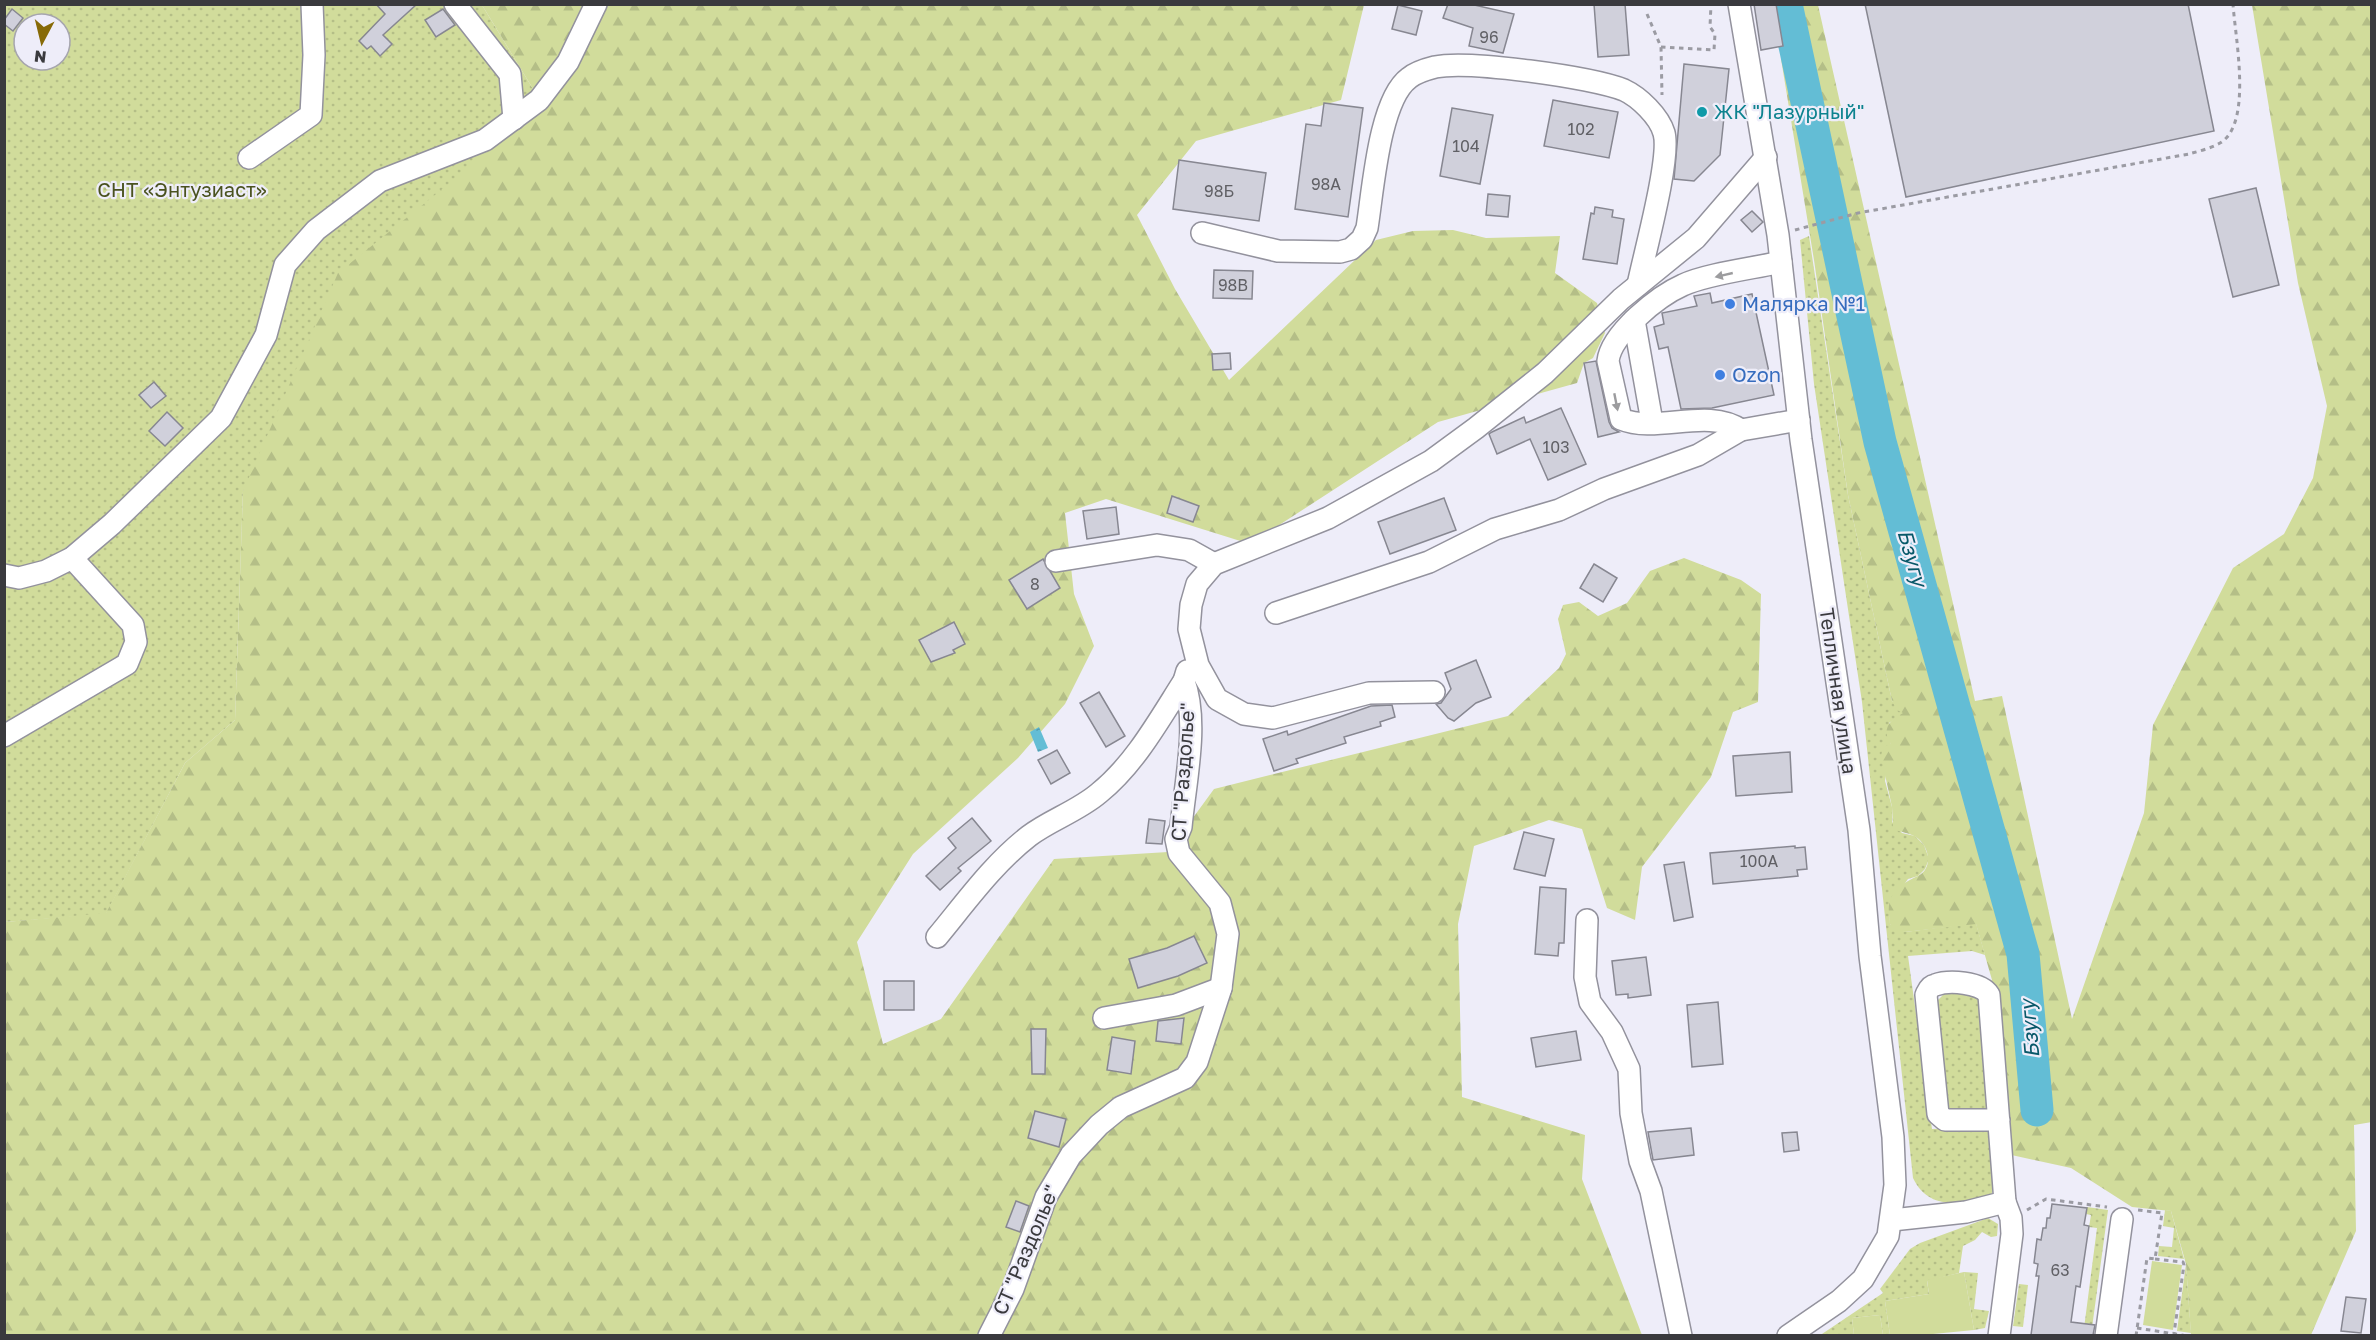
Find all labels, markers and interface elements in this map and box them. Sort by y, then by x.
north arrow [12,12,72,72]
house number: 96 [1479,27,1499,47]
text: N [33,46,47,68]
place label: ЖК "Лазурный" [1714,99,1865,123]
marker: ЖК "Лазурный" [1695,105,1709,119]
house number: 102 [1568,119,1594,139]
house number: 104 [1452,136,1480,156]
house number: 98А [1311,174,1341,194]
park label: СНТ «Энтузиаст» [97,177,267,201]
house number: 98Б [1204,181,1234,201]
one-way arrow [1715,270,1734,280]
house number: 98В [1218,275,1248,295]
place label: Малярка №1 [1742,291,1865,315]
marker: Малярка №1 [1723,297,1737,311]
place label: Ozon [1732,362,1781,386]
marker: Ozon [1713,368,1727,382]
one-way arrow [1612,393,1621,412]
house number: 103 [1542,437,1570,457]
water label: Бзугу [1892,526,1934,592]
house number: 8 [1030,574,1040,594]
street label: Тепличная улица [1815,606,1863,776]
street label: СТ "Раздолье" [1165,702,1199,842]
house number: 100А [1740,851,1778,871]
water label: Бзугу [2013,996,2044,1059]
street label: СТ "Раздолье" [987,1181,1063,1318]
house number: 63 [2050,1260,2070,1280]

